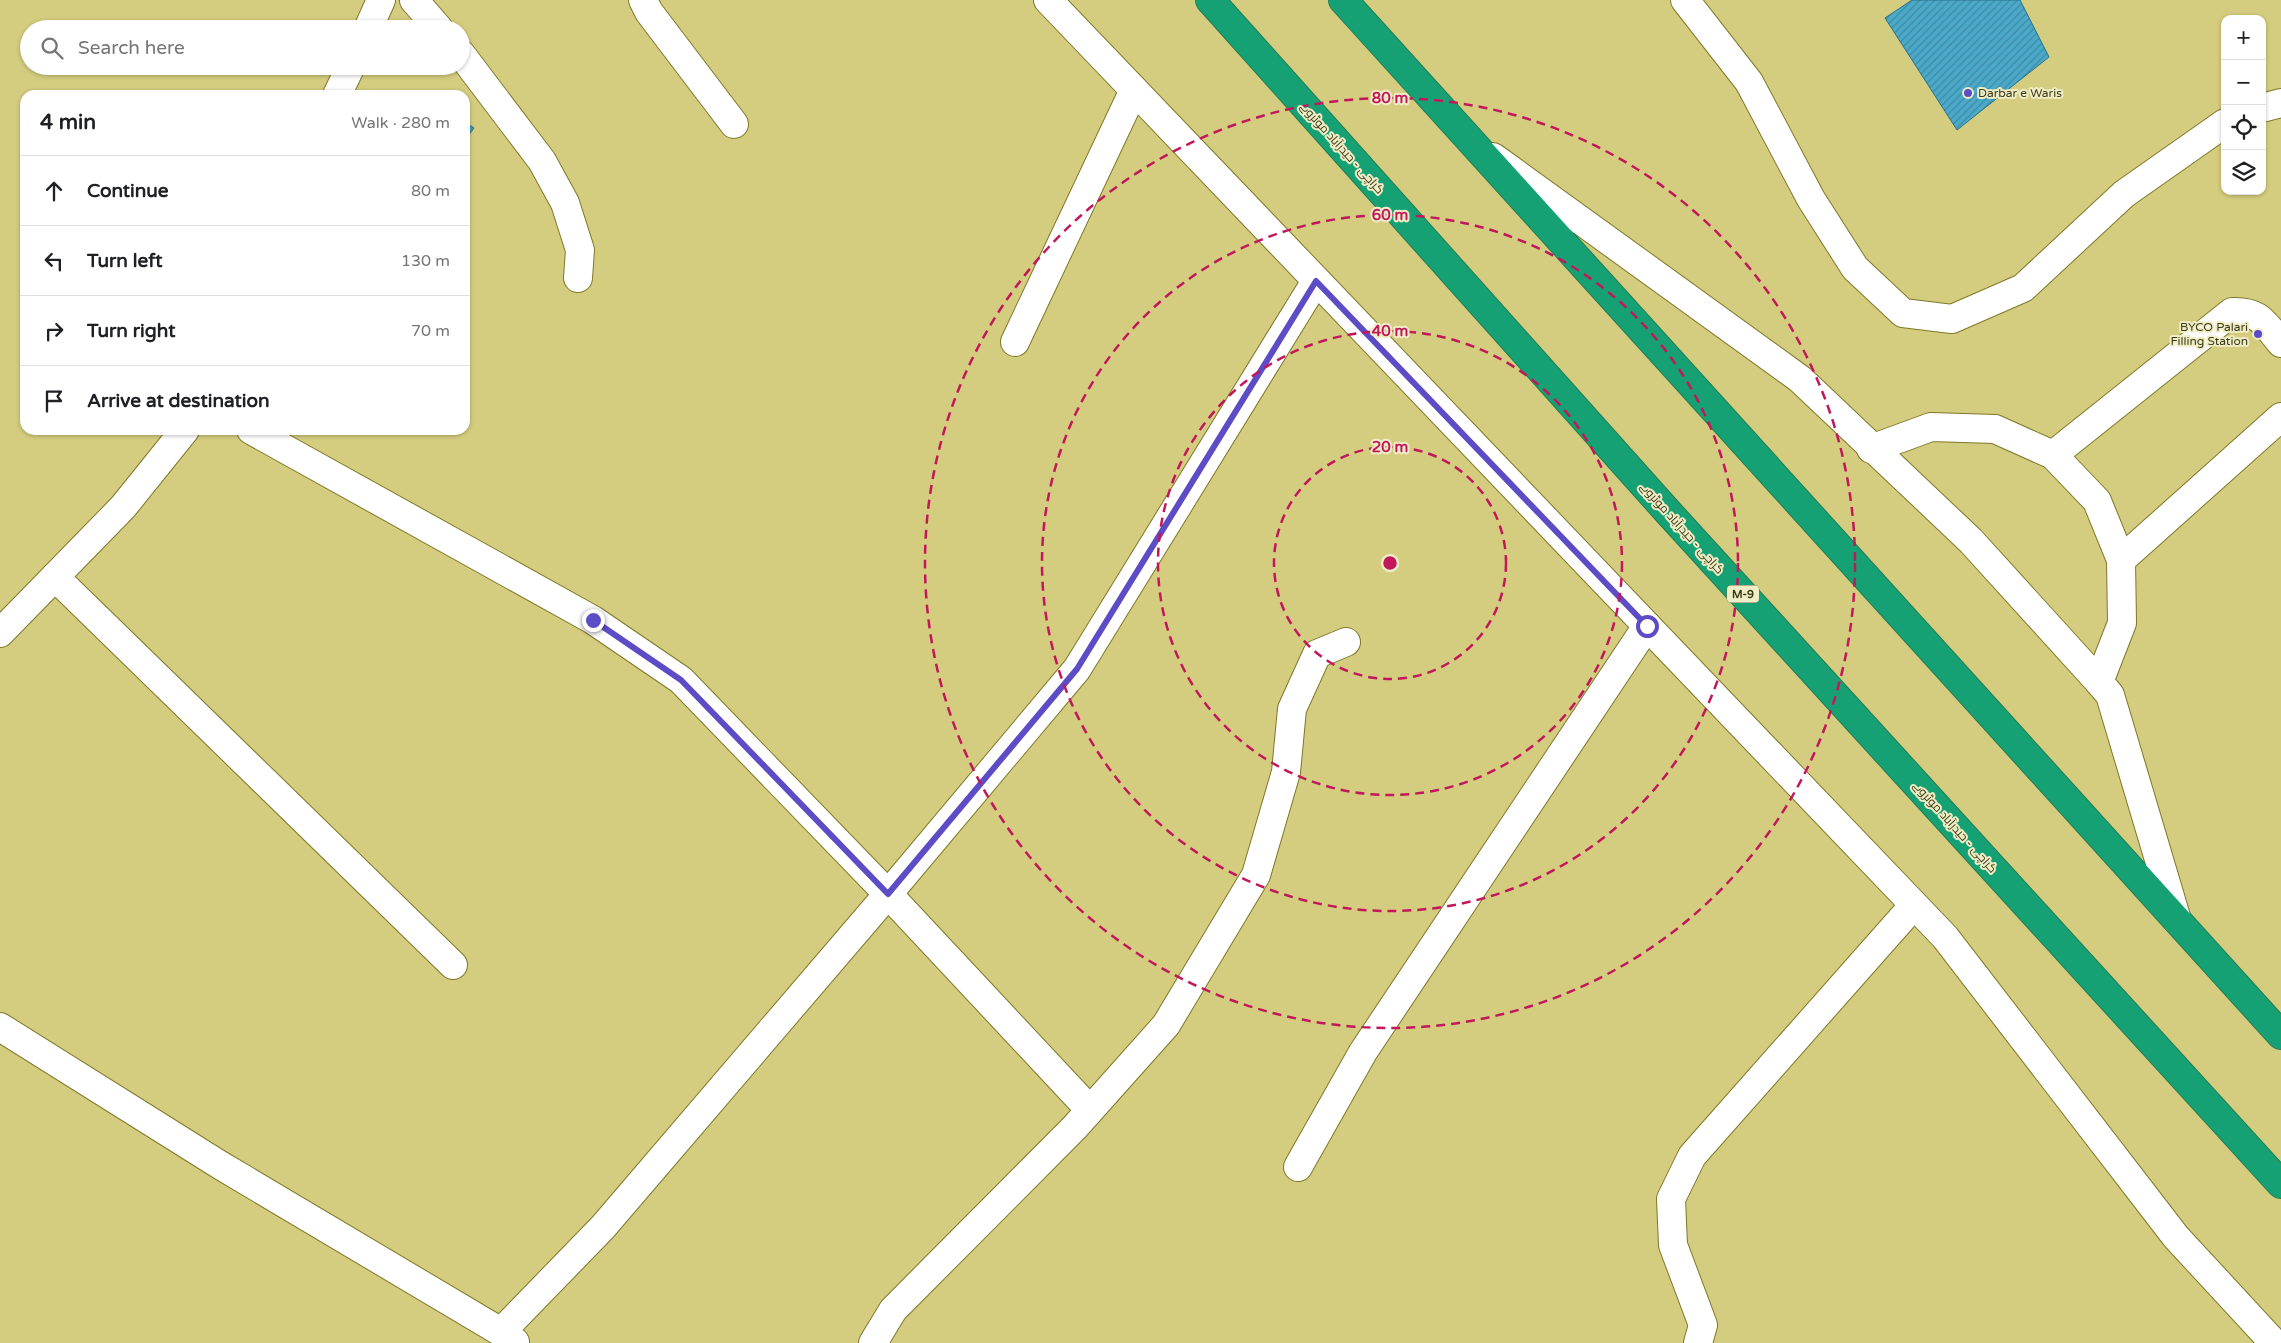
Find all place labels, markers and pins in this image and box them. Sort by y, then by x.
place label: Darbar e Waris [1978,86,2062,100]
marker: Darbar e Waris [1962,87,1974,99]
place label: BYCO Palari Filling Station [2170,320,2248,348]
marker: BYCO Palari Filling Station [2252,328,2264,340]
centre of rings [1381,554,1399,572]

